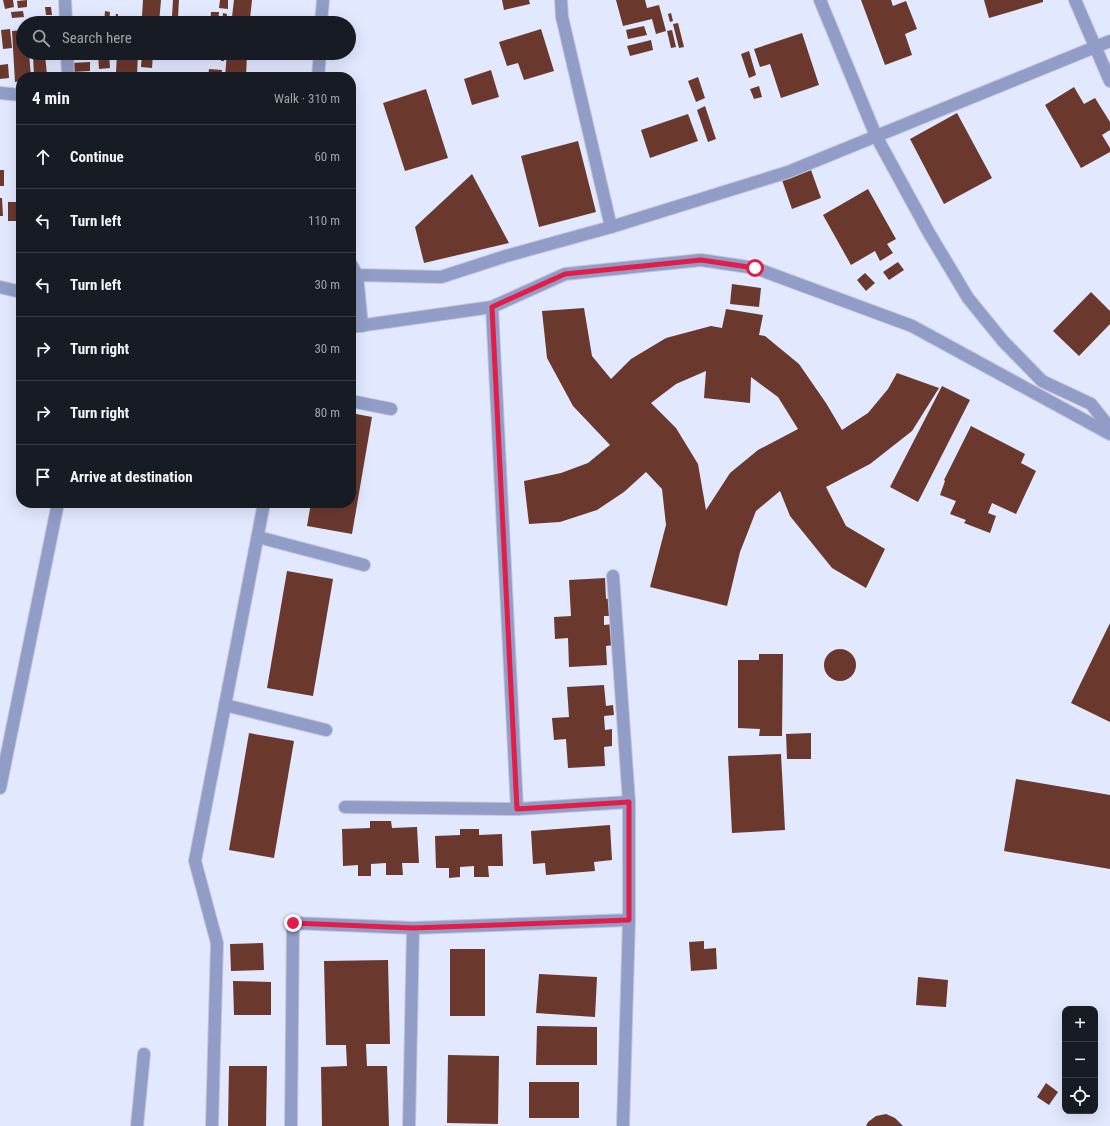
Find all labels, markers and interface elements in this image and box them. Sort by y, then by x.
search box [16,16,356,60]
icon: search [30,27,52,49]
text: Search here [62,29,132,47]
text: 4 min [32,88,70,108]
text: Walk · 310 m [274,91,340,106]
icon: ahead [32,146,54,168]
text: Continue [70,148,124,166]
text: 60 m [314,149,340,164]
icon: left [32,210,54,232]
text: Turn left [70,212,121,230]
text: 110 m [308,213,340,228]
route start [746,259,764,277]
icon: left [32,274,54,296]
text: Turn left [70,276,121,294]
text: 30 m [314,277,340,292]
icon: right [32,338,54,360]
text: Turn right [70,340,129,358]
text: 30 m [314,341,340,356]
icon: right [32,402,54,424]
text: Turn right [70,404,129,422]
text: 80 m [314,405,340,420]
icon: arrive [32,466,54,488]
text: Arrive at destination [70,468,193,486]
route end [284,914,302,932]
map controls [1062,1006,1098,1114]
button: + [1062,1006,1098,1042]
button: − [1062,1042,1098,1078]
button: locate [1062,1078,1098,1114]

